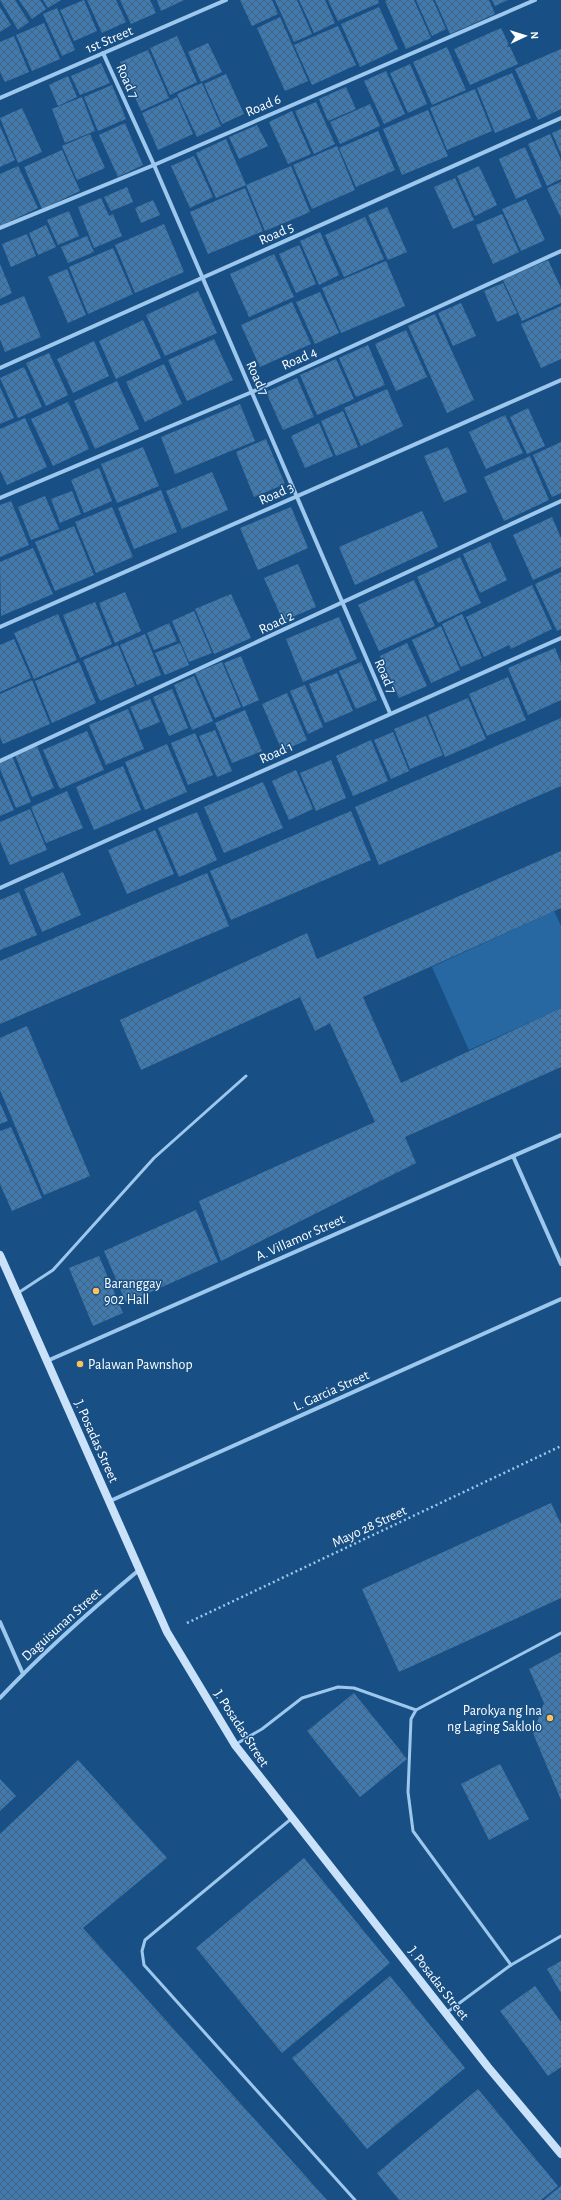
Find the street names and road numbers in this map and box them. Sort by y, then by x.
street label: 1st Street [84,24,136,56]
street label: Road 7 [113,62,141,101]
street label: Road 6 [244,92,283,120]
street label: Road 5 [257,220,296,248]
street label: Road 4 [280,345,319,373]
street label: Road 7 [243,359,271,398]
street label: Road 3 [257,480,296,508]
street label: Road 2 [257,609,296,637]
street label: Road 7 [372,657,399,696]
street label: Road 1 [258,739,295,766]
street label: A. Villamor Street [254,1212,348,1264]
street label: L. Garcia Street [292,1368,372,1414]
street label: J. Posadas Street [72,1398,121,1485]
street label: Mayo 28 Street [330,1503,409,1550]
street label: Daguisunan Street [19,1585,104,1664]
street label: J. Posadas Street [211,1687,272,1770]
street label: J. Posadas Street [405,1944,471,2023]

